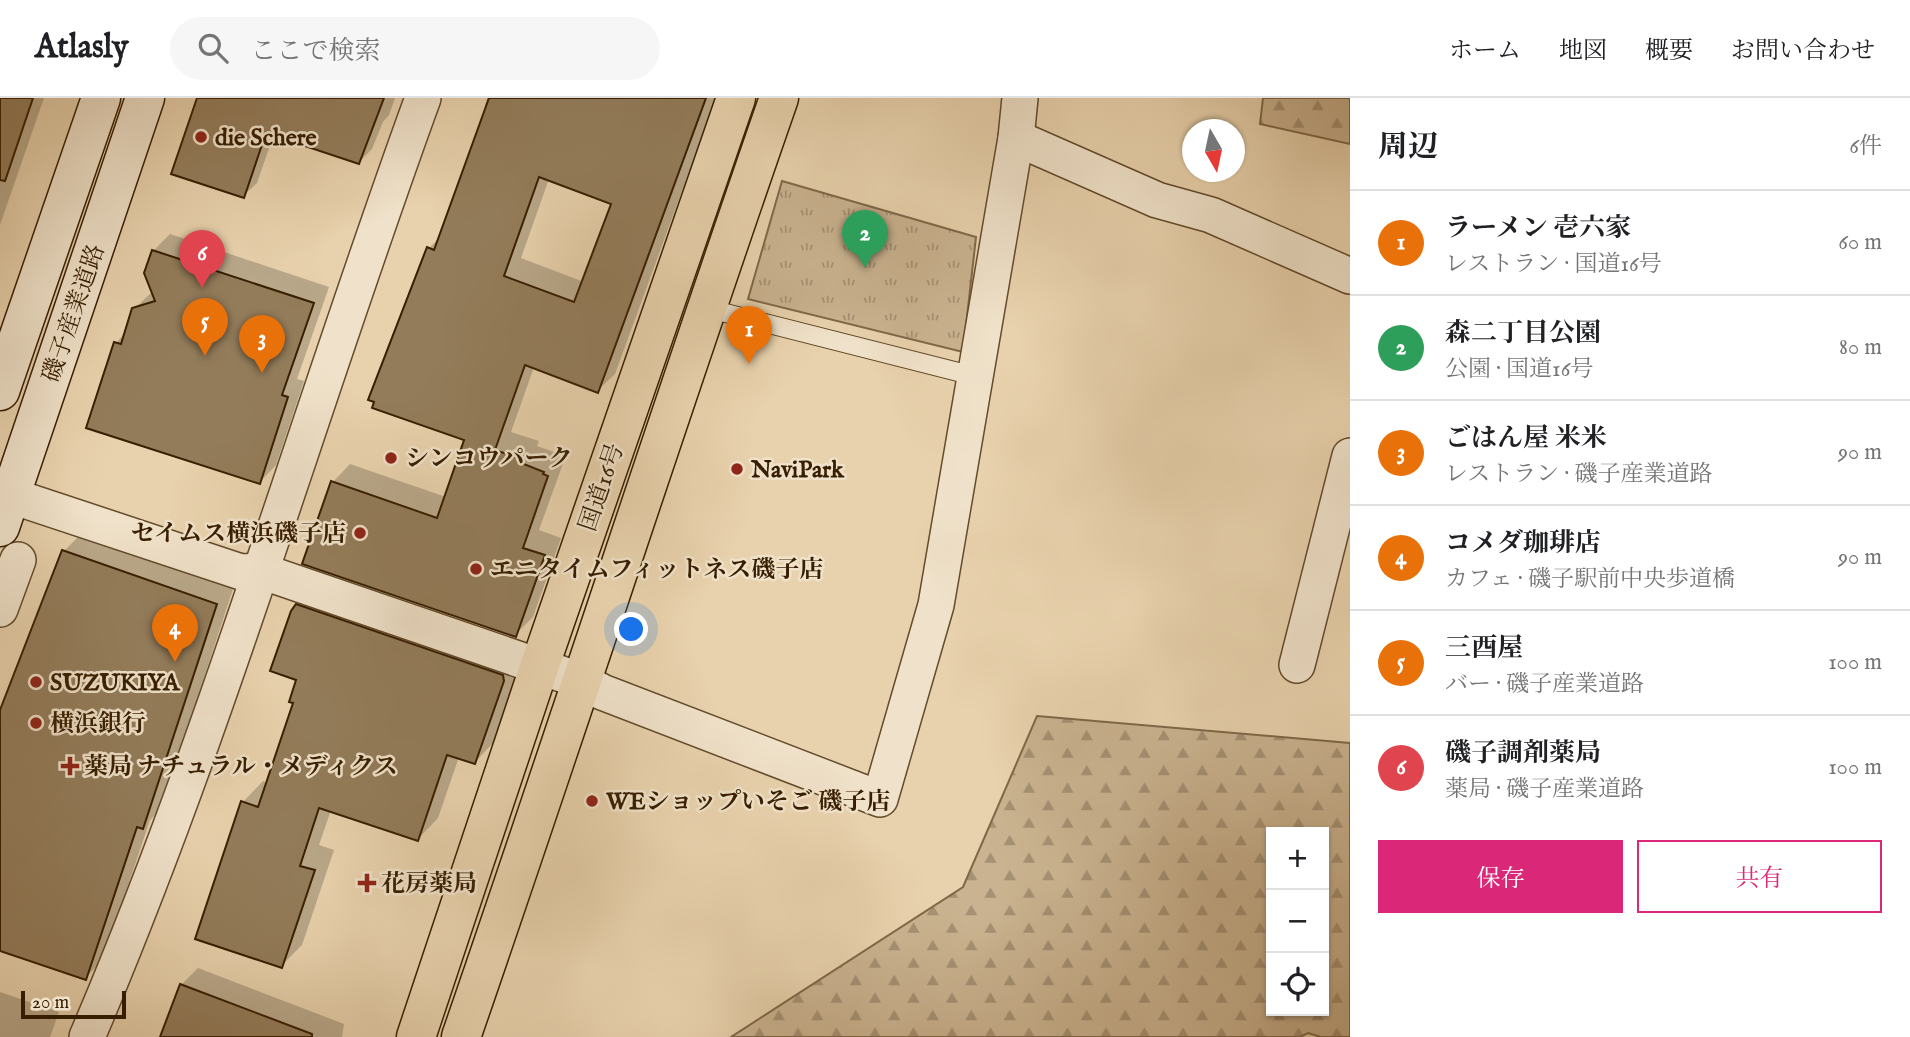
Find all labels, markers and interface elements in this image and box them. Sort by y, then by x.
search box [170,17,660,80]
text: Atlasly [35,27,128,69]
icon: search [194,29,232,67]
text: ここで検索 [250,35,380,68]
text: ホーム [1449,36,1521,67]
text: 地図 [1559,36,1607,67]
text: 概要 [1645,36,1693,67]
text: お問い合わせ [1731,36,1875,67]
north arrow [1182,119,1245,182]
place label: die Schere [215,123,317,154]
marker: die Schere [193,129,209,145]
text: 周辺 [1378,129,1438,167]
text: 6件 [1849,132,1882,161]
pin: 2 [842,210,888,268]
text: ラーメン 壱六家 [1445,212,1631,245]
text: 1 [1397,228,1405,257]
text: 60 m [1838,228,1882,257]
pin: 6 [179,230,225,288]
street label: 磯子産業道路 [36,240,113,387]
text: レストラン · 国道16号 [1445,250,1662,279]
pin: 5 [182,298,228,356]
pin: 1 [726,306,772,364]
pin: 3 [239,315,285,373]
text: 森二丁目公園 [1445,317,1601,350]
text: 2 [1396,333,1406,362]
text: 80 m [1839,333,1882,362]
text: 公園 · 国道16号 [1445,355,1593,384]
text: ごはん屋 米米 [1445,422,1607,455]
text: 3 [1397,438,1405,467]
text: 90 m [1838,438,1882,467]
street label: 国道16号 [573,439,632,536]
place label: シンコウパーク [405,444,572,475]
marker: シンコウパーク [383,450,399,466]
place label: NaviPark [750,455,845,486]
text: レストラン · 磯子産業道路 [1445,460,1712,489]
marker: NaviPark [729,461,745,477]
place label: セイムス横浜磯子店 [131,519,346,550]
marker: セイムス横浜磯子店 [352,525,368,541]
text: コメダ珈琲店 [1445,527,1601,560]
text: 4 [1395,543,1407,572]
text: 90 m [1838,543,1882,572]
place label: エニタイムフィットネス磯子店 [490,555,823,586]
marker: エニタイムフィットネス磯子店 [468,561,484,577]
text: カフェ · 磯子駅前中央歩道橋 [1445,565,1735,594]
pin: 4 [152,604,198,662]
your location [614,612,648,646]
text: 三酉屋 [1445,632,1523,665]
text: 5 [1397,648,1405,677]
text: 100 m [1828,648,1882,677]
place label: SUZUKIYA [50,668,181,699]
text: バー · 磯子産業道路 [1445,670,1644,699]
marker: SUZUKIYA [28,674,44,690]
place label: 横浜銀行 [50,709,146,740]
marker: 横浜銀行 [28,715,44,731]
text: 磯子調剤薬局 [1445,737,1601,770]
place label: 薬局 ナチュラル・メディクス [84,752,398,783]
text: 6 [1396,753,1406,782]
text: 100 m [1828,753,1882,782]
marker: 薬局 ナチュラル・メディクス [62,758,78,774]
text: 薬局 · 磯子産業道路 [1445,775,1644,804]
place label: WEショップいそご 磯子店 [605,787,890,818]
marker: WEショップいそご 磯子店 [584,793,600,809]
map controls [1266,827,1329,1016]
button: + [1266,827,1329,890]
button: 保存 [1378,840,1623,913]
button: 共有 [1637,840,1882,913]
place label: 花房薬局 [381,869,477,900]
marker: 花房薬局 [359,875,375,891]
button: − [1266,890,1329,953]
button: locate [1266,953,1329,1016]
scale bar [21,988,126,1020]
text: 20 m [32,991,69,1015]

